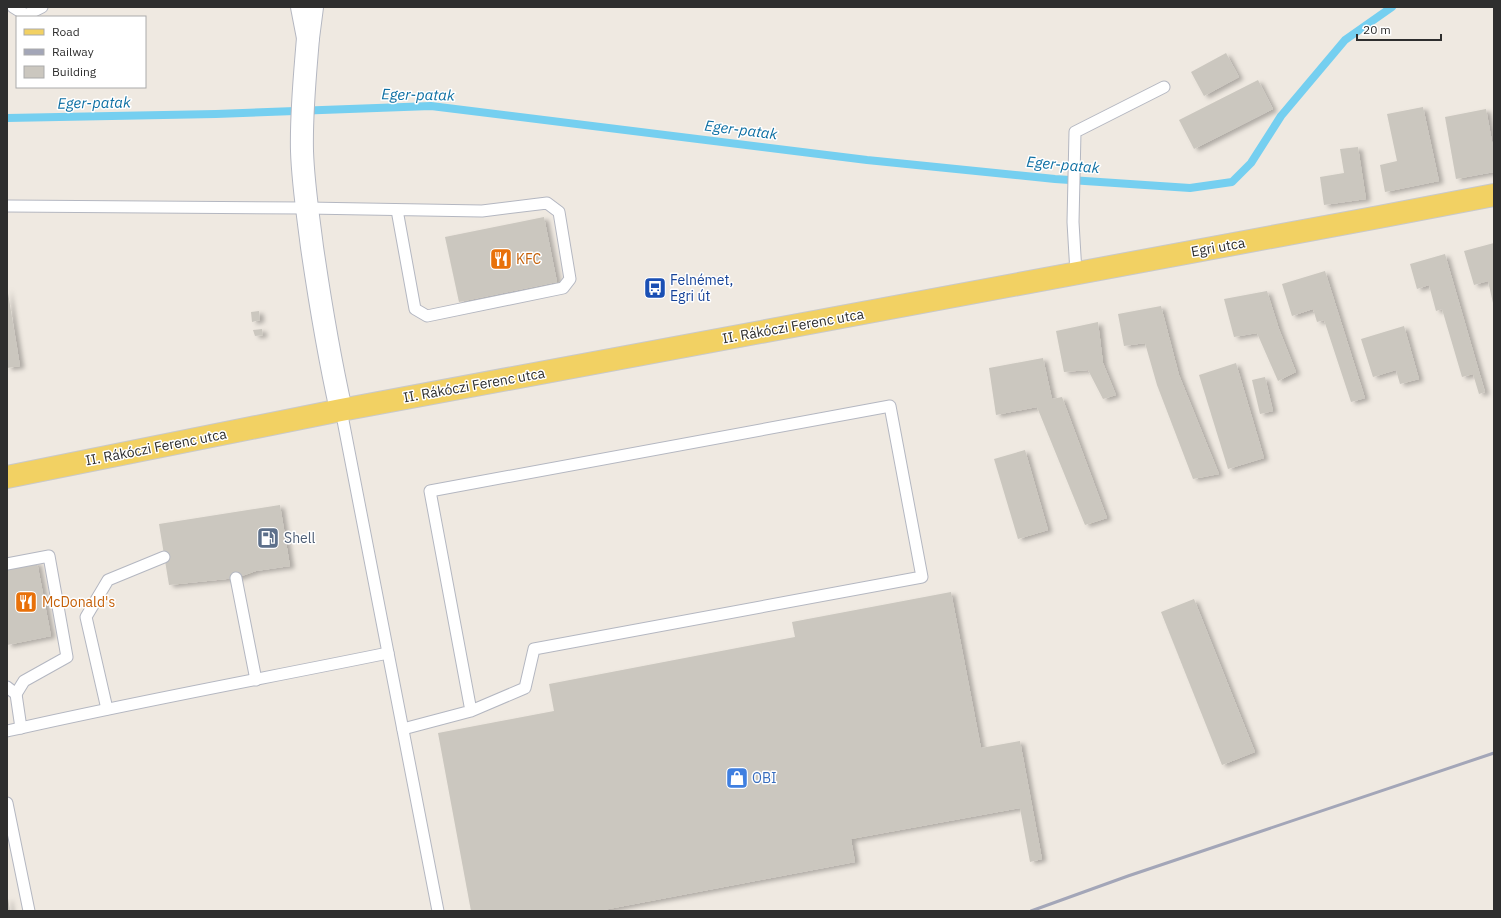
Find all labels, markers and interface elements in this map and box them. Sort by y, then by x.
legend [16,16,146,88]
scale bar [1357,16,1441,42]
text: 20 m [1363,22,1391,37]
text: Road [52,24,80,39]
text: Railway [52,44,94,59]
text: Building [52,64,97,79]
water label: Eger-patak [381,84,455,105]
water label: Eger-patak [57,92,131,113]
water label: Eger-patak [704,116,779,143]
water label: Eger-patak [1026,152,1101,177]
street label: Egri utca [1189,233,1247,261]
restaurant icon: KFC [488,246,514,272]
place label: KFC [516,250,541,268]
place label: Felnémet, Egri út [670,271,733,305]
bus stop icon: Felnémet, Egri út [642,275,668,301]
street label: II. Rákóczi Ferenc utca [721,305,866,347]
street label: II. Rákóczi Ferenc utca [402,364,547,406]
street label: II. Rákóczi Ferenc utca [84,424,229,470]
fuel station icon: Shell [255,525,281,551]
place label: Shell [284,529,316,547]
restaurant icon: McDonald's [13,589,39,615]
place label: McDonald's [42,593,115,611]
shop icon: OBI [724,765,750,791]
place label: OBI [752,769,777,787]

